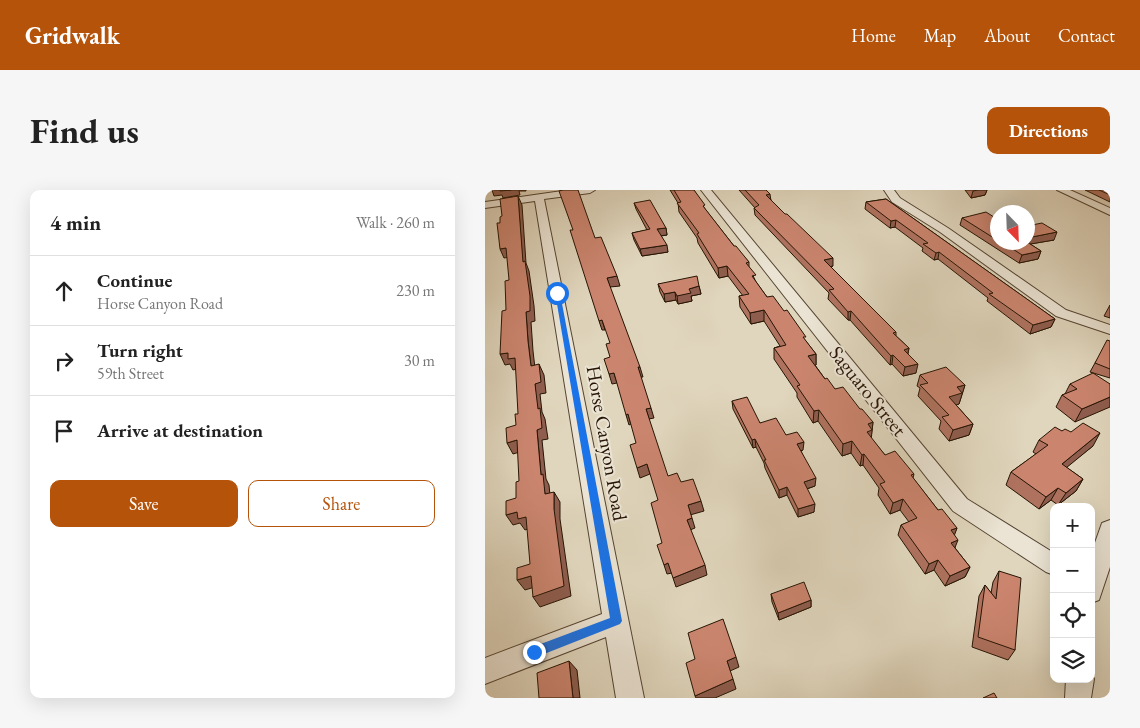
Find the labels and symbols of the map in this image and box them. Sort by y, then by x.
north arrow [990,205,1035,250]
route start [546,282,569,305]
street label: Saguaro Street [824,340,913,442]
street label: Horse Canyon Road [581,363,634,524]
route end [523,641,546,664]

